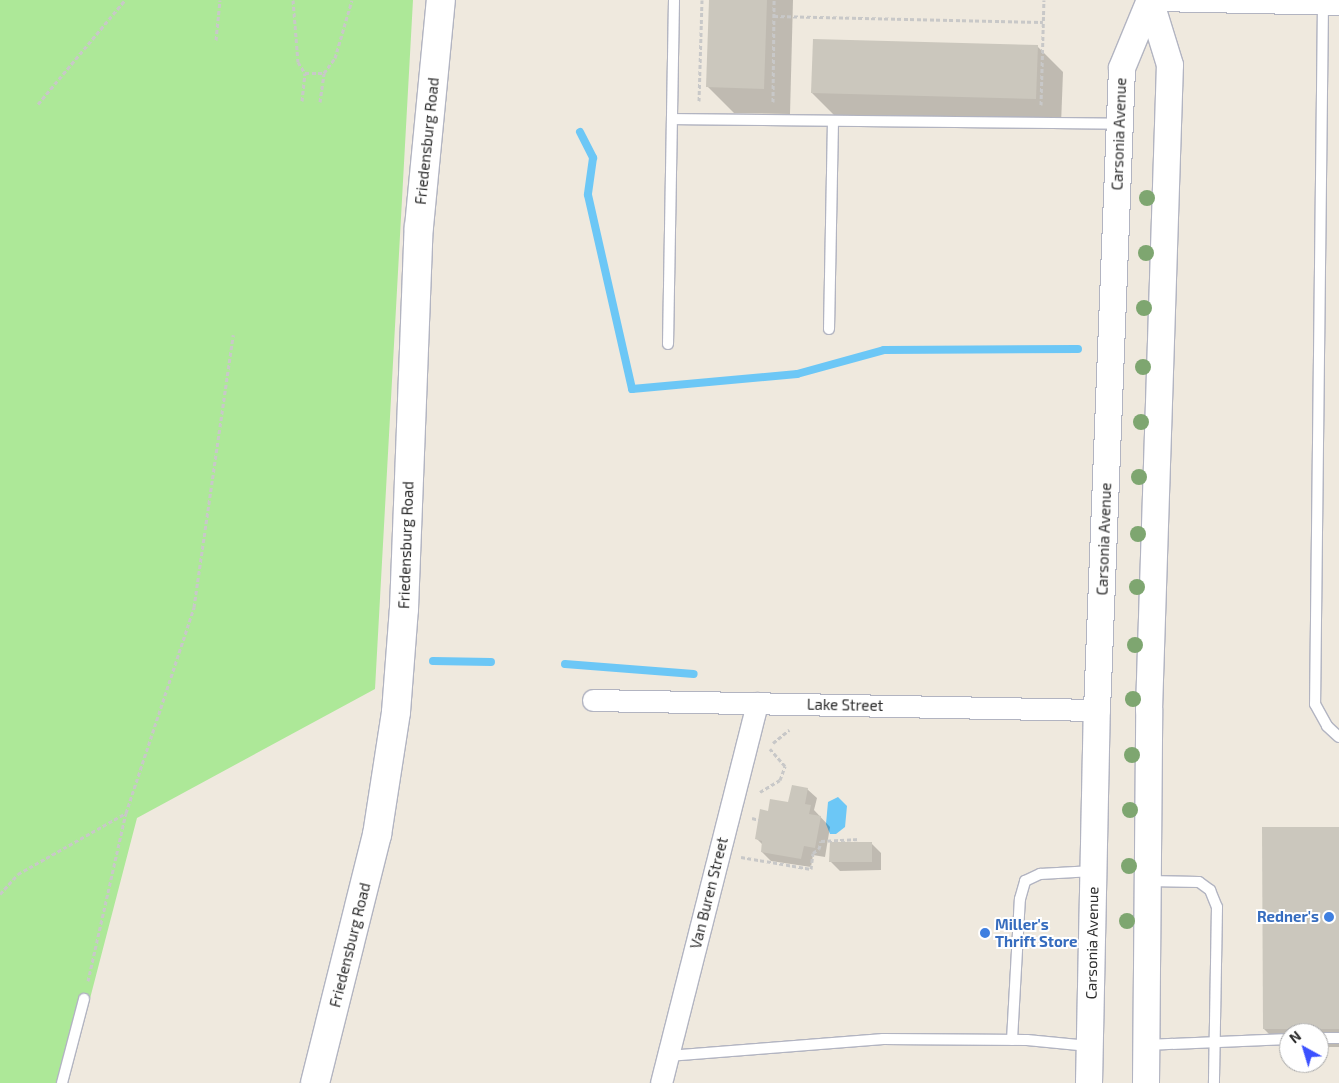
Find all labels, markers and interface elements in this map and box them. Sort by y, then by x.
street label: Friedensburg Road [411,76,443,206]
street label: Carsonia Avenue [1108,77,1130,191]
street label: Friedensburg Road [395,481,417,609]
street label: Carsonia Avenue [1093,482,1115,596]
street label: Lake Street [807,695,883,715]
street label: Van Buren Street [686,835,732,951]
street label: Friedensburg Road [326,881,374,1009]
street label: Carsonia Avenue [1082,886,1102,1000]
place label: Redner's [1257,908,1319,926]
marker: Redner's [1323,911,1335,923]
place label: Miller's Thrift Store [995,915,1078,950]
marker: Miller's Thrift Store [979,927,991,939]
north arrow [1279,1023,1329,1073]
text: N [1286,1027,1304,1047]

